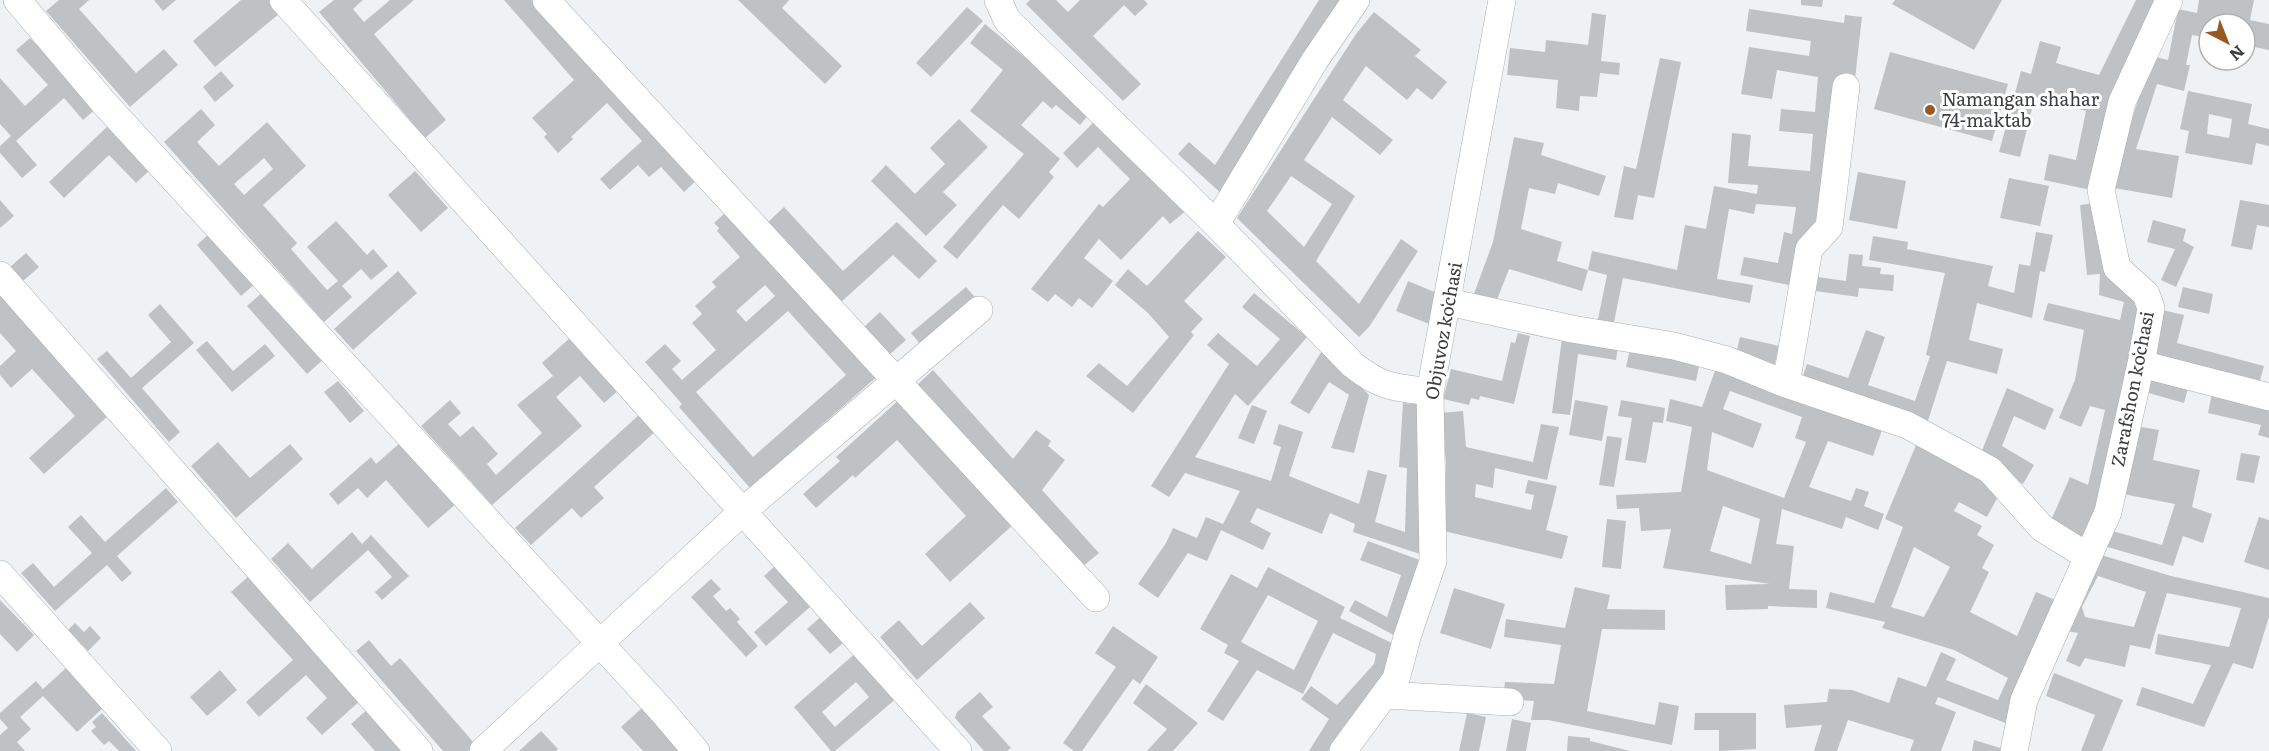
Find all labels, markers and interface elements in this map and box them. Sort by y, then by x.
north arrow [2197,12,2257,72]
text: N [2225,40,2251,67]
place label: Namangan shahar 74-maktab [1942,85,2100,133]
marker: Namangan shahar 74-maktab [1923,103,1937,117]
street label: Objuvoz koʻchasi [1417,260,1468,402]
street label: Zarafshon koʻchasi [2103,309,2160,469]

